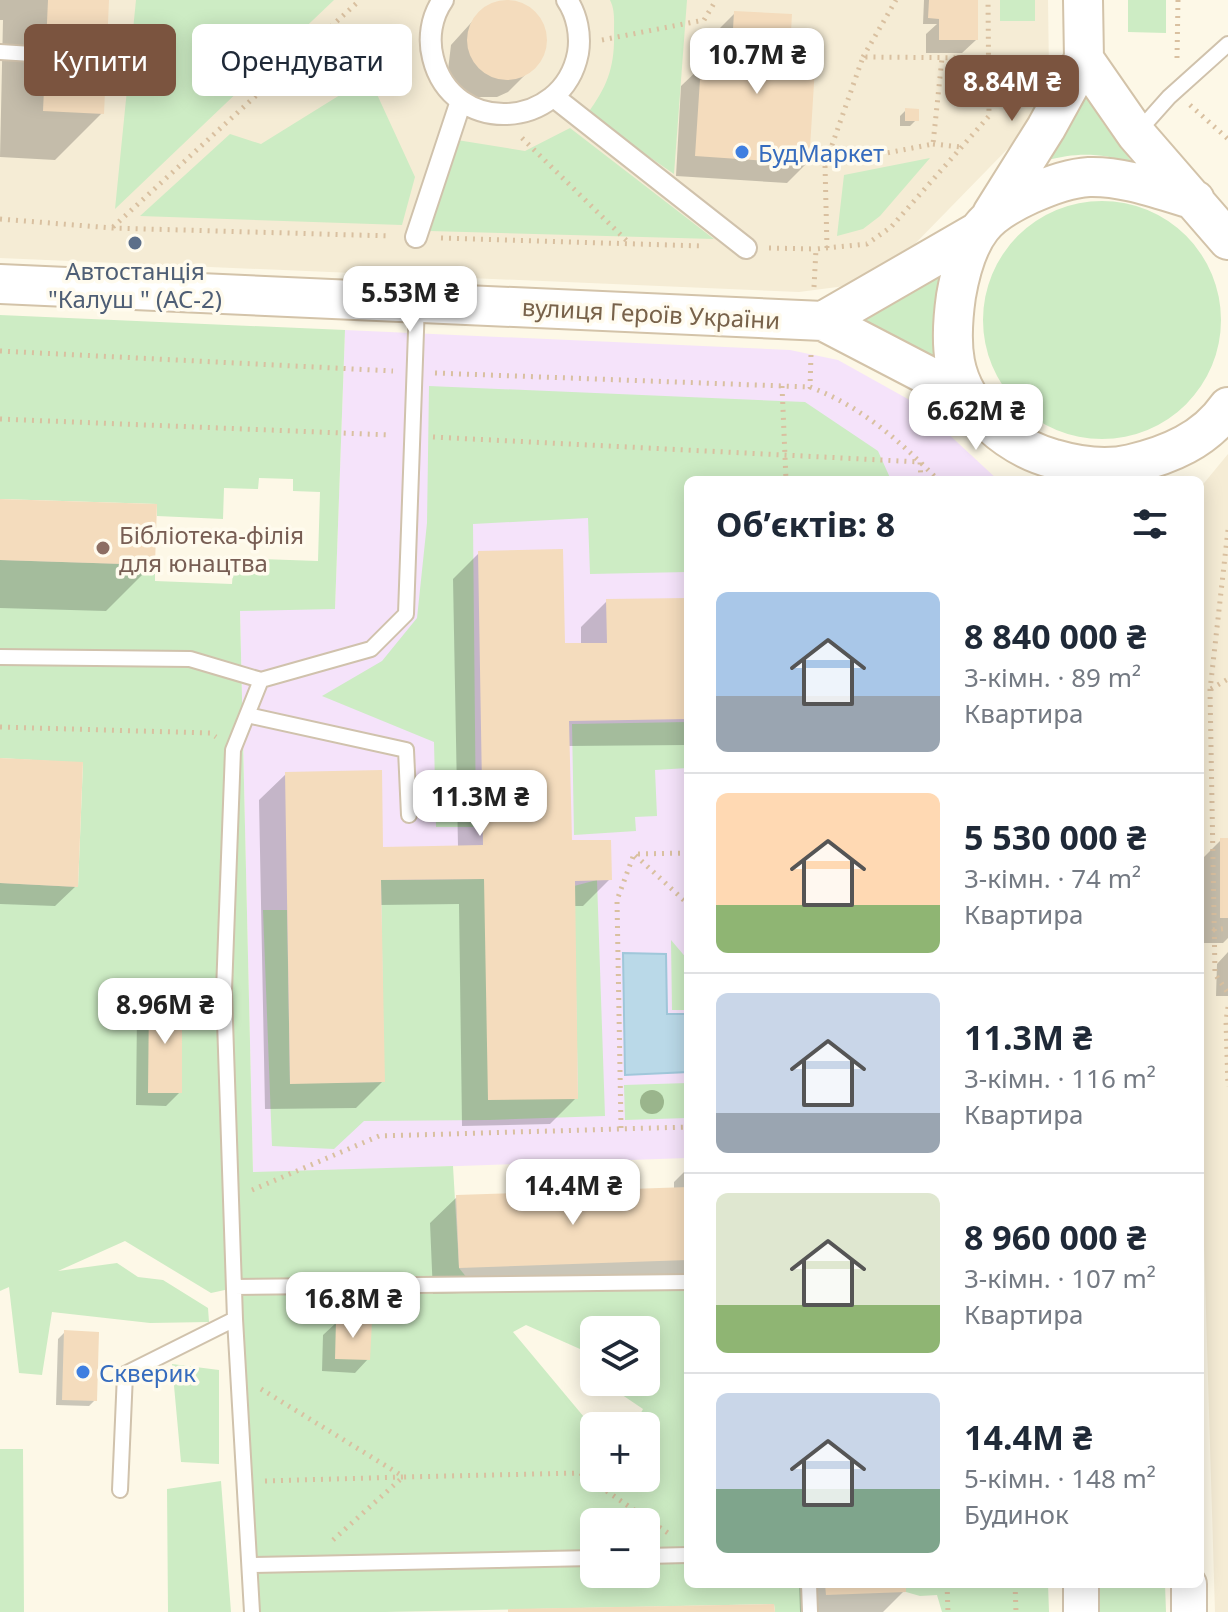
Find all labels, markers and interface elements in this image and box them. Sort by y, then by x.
chip: Купити [24,24,176,96]
chip: Орендувати [192,24,412,96]
pin: 10.7M ₴ [683,28,831,96]
text: 10.7M ₴ [708,36,806,72]
pin: 8.84M ₴ [938,55,1086,123]
text: 8.84M ₴ [963,63,1061,99]
place label: БудМаркет [758,136,884,169]
marker: БудМаркет [733,143,751,161]
marker: Автостанція "Калуш " (АС-2) [126,234,144,252]
place label: Автостанція "Калуш " (АС-2) [48,254,222,315]
pin: 5.53M ₴ [336,266,484,334]
text: 5.53M ₴ [361,274,459,310]
street label: вулиця Героїв України [521,290,781,336]
pin: 6.62M ₴ [902,384,1050,452]
text: 6.62M ₴ [927,392,1025,428]
text: Об’єктів: 8 [716,501,895,547]
icon: filters [1128,502,1172,546]
place label: Бібліотека-філія для юнацтва [119,518,304,579]
marker: Бібліотека-філія для юнацтва [94,539,112,557]
text: 8 840 000 ₴ [964,613,1146,659]
icon: home [780,624,876,720]
text: 3-кімн. · 89 m² [964,659,1141,695]
text: Квартира [964,695,1083,731]
pin: 11.3M ₴ [406,770,554,838]
text: 11.3M ₴ [431,778,529,814]
text: 5 530 000 ₴ [964,814,1146,860]
icon: home [780,825,876,921]
text: 3-кімн. · 74 m² [964,860,1141,896]
text: Квартира [964,896,1083,932]
pin: 8.96M ₴ [91,978,239,1046]
text: 8.96M ₴ [116,986,214,1022]
text: 11.3M ₴ [964,1014,1092,1060]
icon: home [780,1025,876,1121]
text: 3-кімн. · 116 m² [964,1060,1156,1096]
text: Квартира [964,1096,1083,1132]
pin: 14.4M ₴ [499,1159,647,1227]
text: 14.4M ₴ [524,1167,622,1203]
text: 8 960 000 ₴ [964,1214,1146,1260]
icon: home [780,1225,876,1321]
text: 3-кімн. · 107 m² [964,1260,1156,1296]
pin: 16.8M ₴ [279,1272,427,1340]
text: 16.8M ₴ [304,1280,402,1316]
text: Квартира [964,1296,1083,1332]
map controls [580,1316,660,1588]
button: layers [580,1316,660,1396]
place label: Скверик [99,1356,196,1389]
marker: Скверик [74,1363,92,1381]
button: + [580,1412,660,1492]
text: 14.4M ₴ [964,1414,1092,1460]
icon: home [780,1425,876,1521]
text: 5-кімн. · 148 m² [964,1460,1156,1496]
text: Будинок [964,1496,1069,1532]
button: − [580,1508,660,1588]

